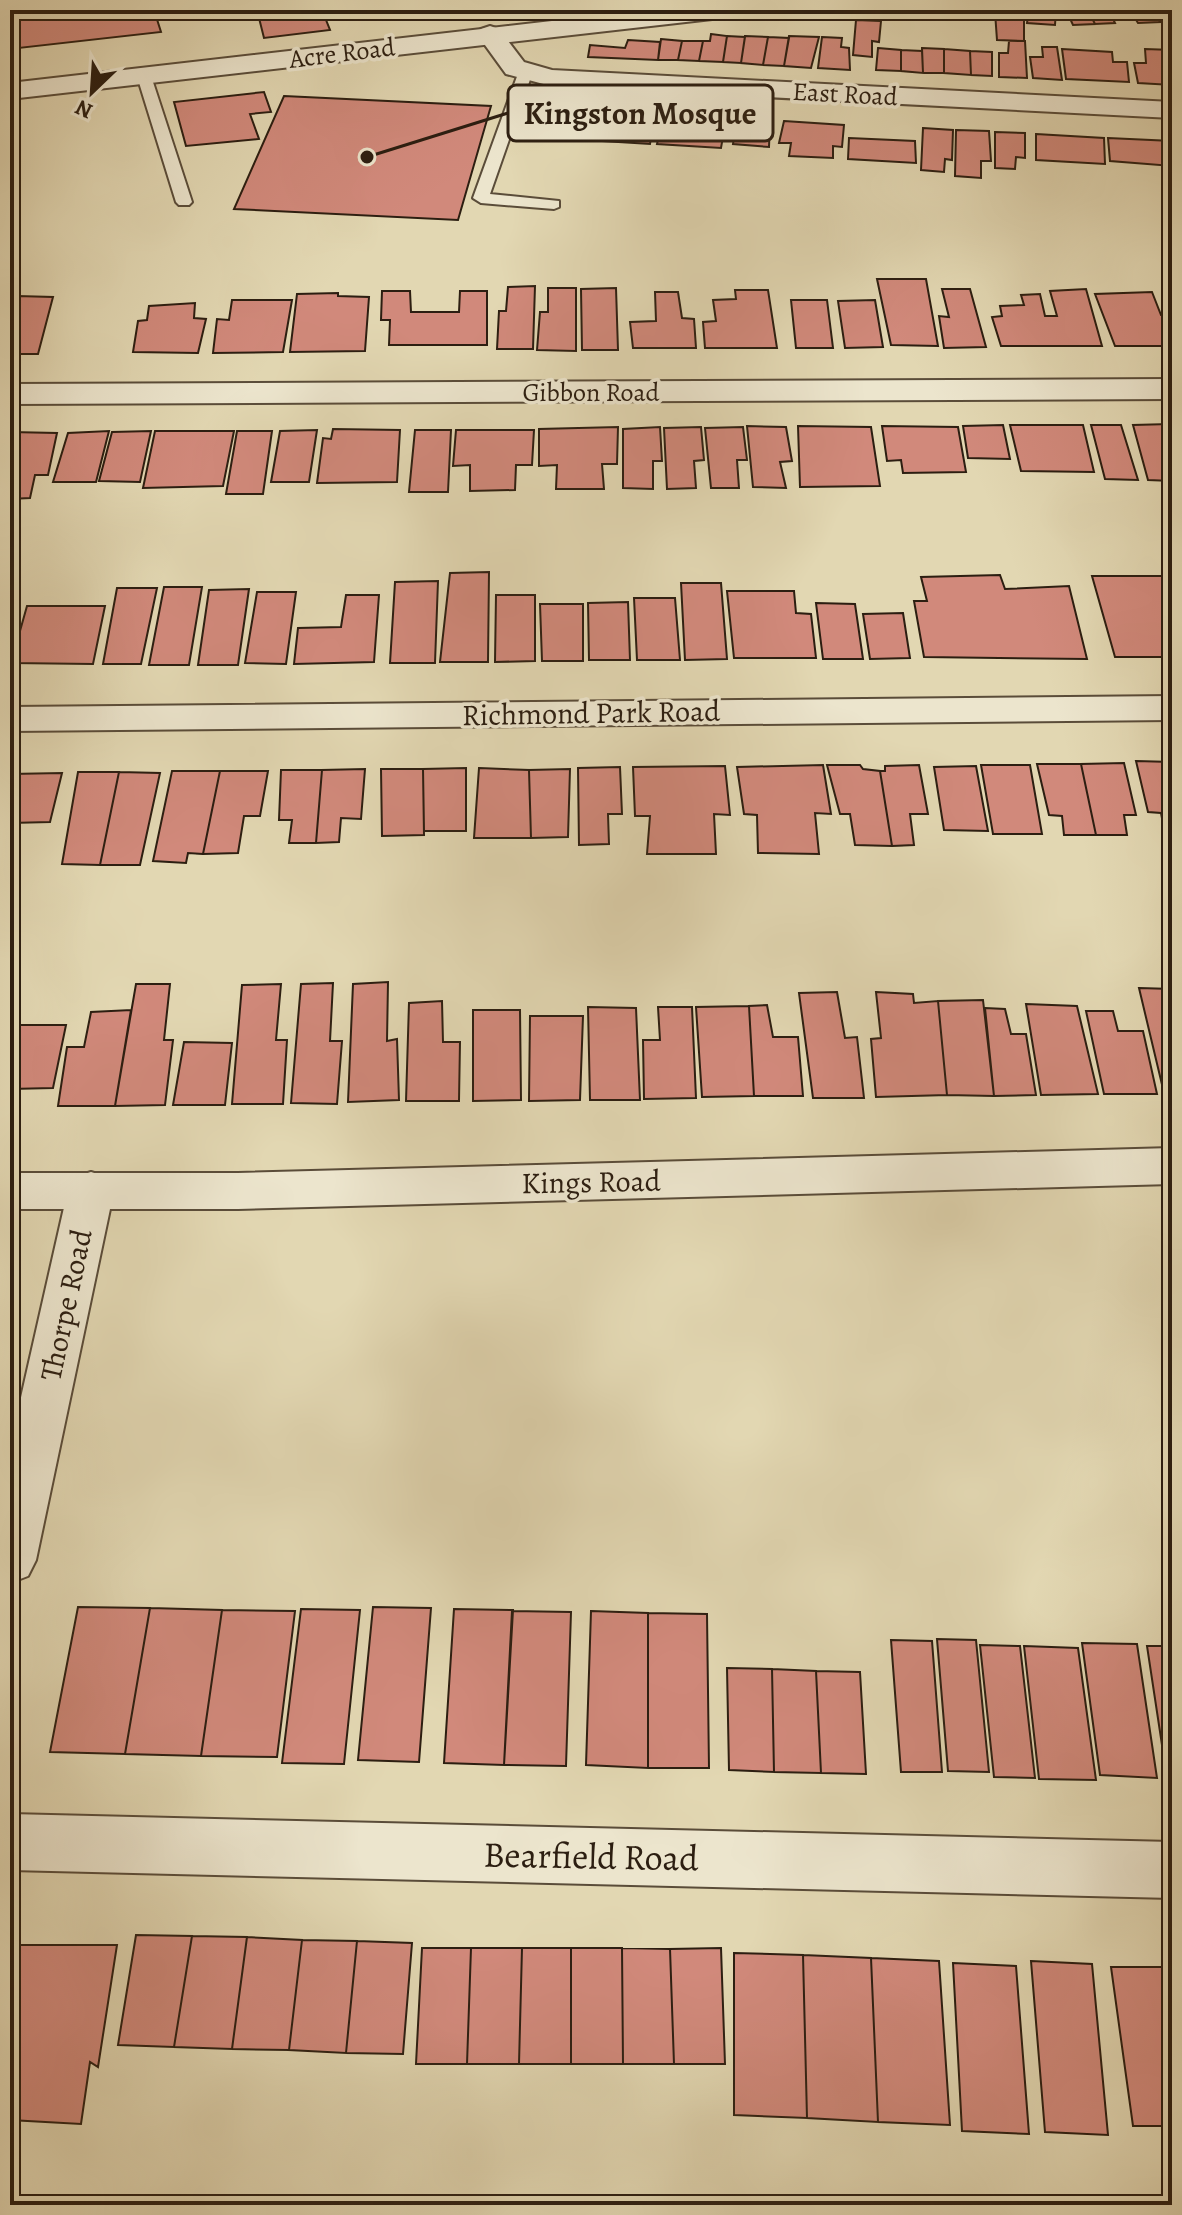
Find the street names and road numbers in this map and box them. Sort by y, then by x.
street label: Acre Road [286,29,397,77]
street label: East Road [792,74,899,114]
street label: Gibbon Road [522,375,660,410]
street label: Richmond Park Road [461,691,721,735]
street label: Kings Road [521,1161,662,1203]
street label: Thorpe Road [30,1225,102,1384]
street label: Bearfield Road [483,1830,700,1882]

